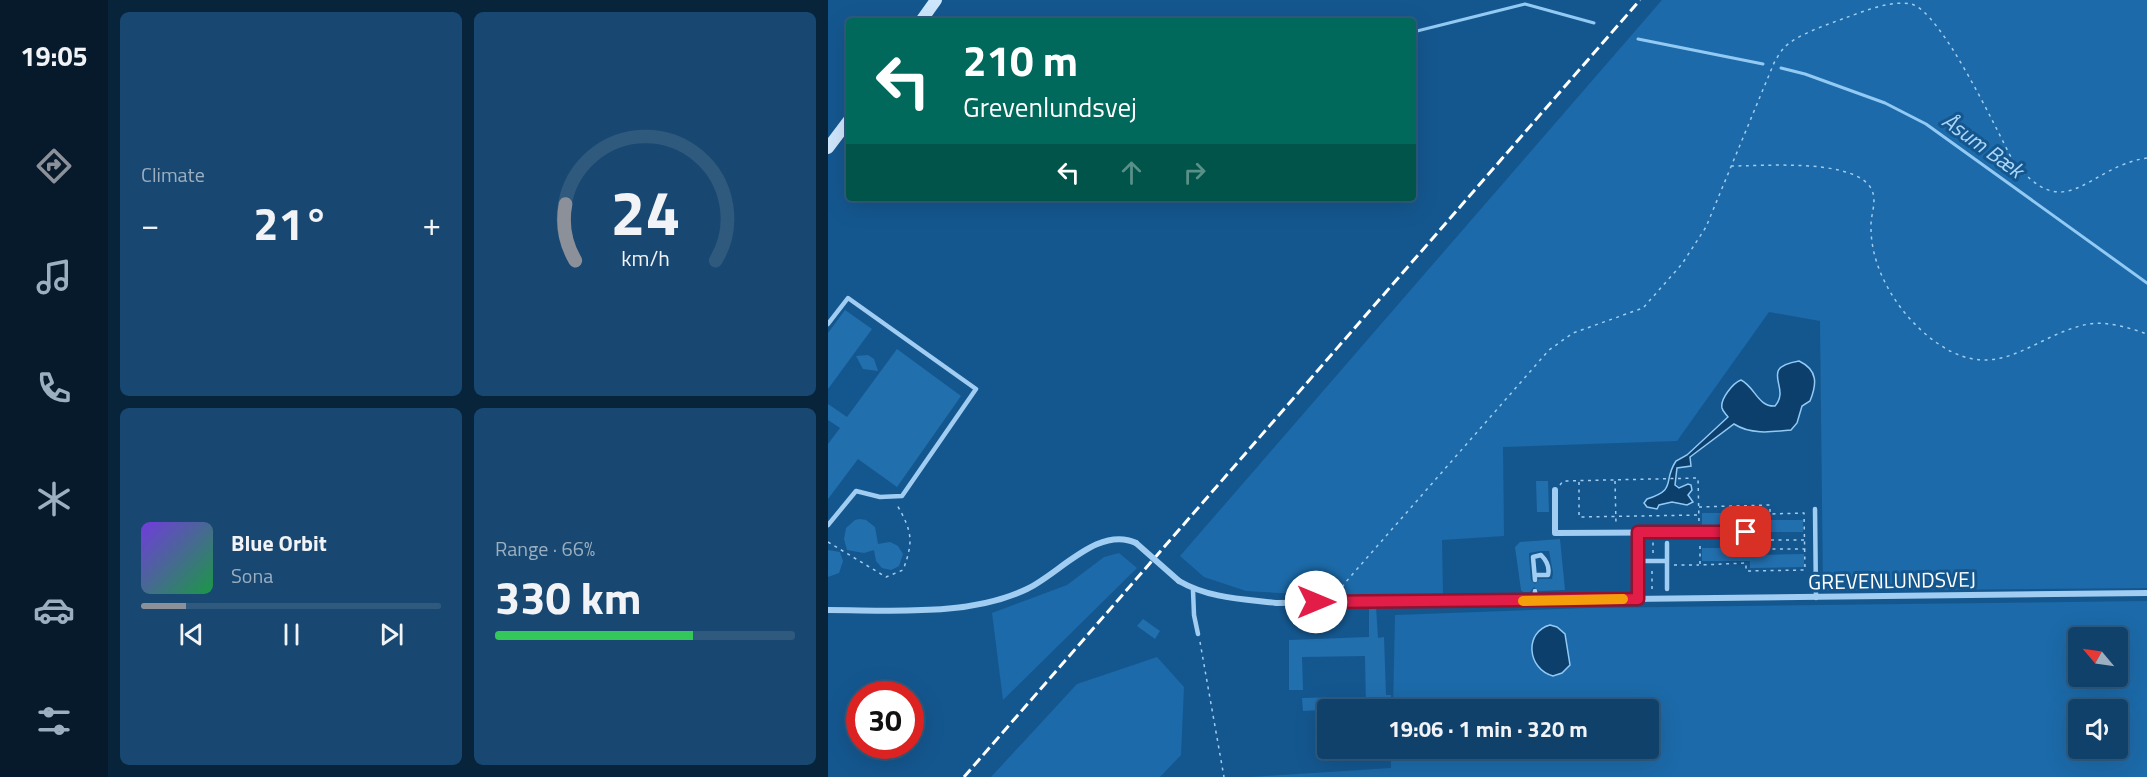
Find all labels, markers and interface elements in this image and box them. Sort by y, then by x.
text: 210 m [963,28,1078,92]
text: 19:05 [20,35,88,76]
icon: left [864,42,942,120]
text: Grevenlundsvej [963,86,1137,127]
water label: Åsum Bæk [1935,104,2033,188]
icon: directions [33,145,75,187]
icon: left [1052,156,1085,189]
icon: ahead [1115,156,1148,189]
icon: right [1178,156,1211,189]
text: Climate [141,159,205,190]
text: 24 [610,164,680,259]
text: 21° [253,189,329,257]
text: − [141,199,159,249]
text: + [423,199,441,249]
text: km/h [621,242,669,274]
icon: music [33,256,75,298]
icon: phone [33,367,75,409]
icon: climate [33,478,75,520]
pin [1720,506,1771,557]
icon: arrive [1729,515,1762,548]
text: Blue Orbit [231,526,327,560]
text: Range · 66% [495,533,595,564]
text: Sona [231,560,273,591]
text: 330 km [495,563,641,631]
street label: GREVENLUNDSVEJ [1808,563,1976,597]
position arrow [1284,570,1348,634]
icon: car [33,589,75,631]
icon: previous [175,618,208,651]
icon: pause [275,618,308,651]
icon: next [375,618,408,651]
north arrow [2068,627,2128,687]
map controls [2068,627,2128,759]
speed limit sign: 30 [846,681,924,759]
button: sound [2068,699,2128,759]
icon: filters [33,700,75,742]
text: 19:06 · 1 min · 320 m [1388,712,1588,746]

